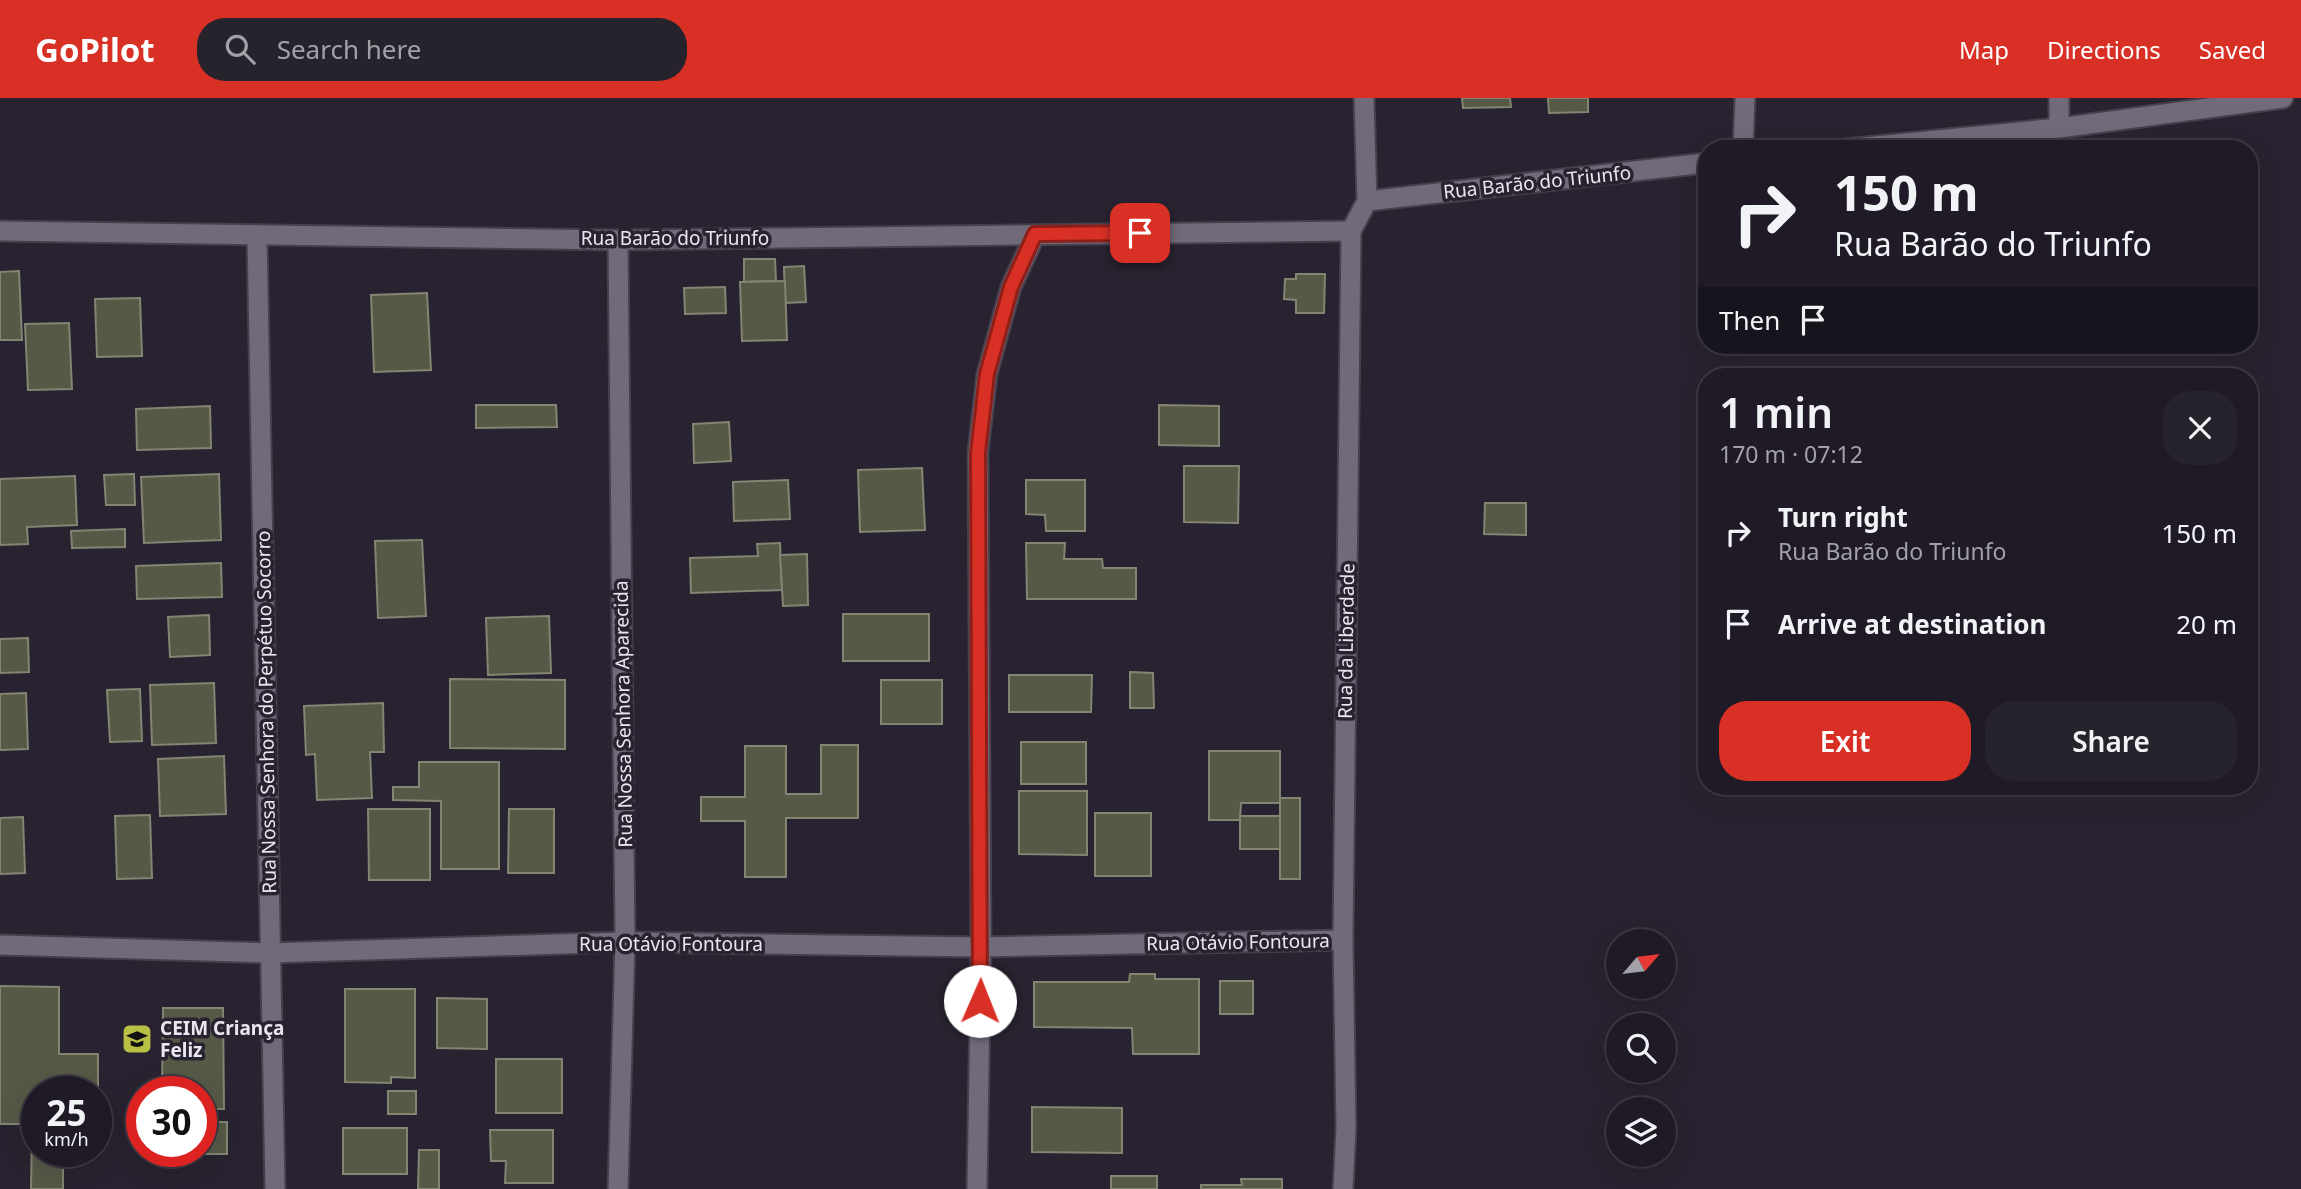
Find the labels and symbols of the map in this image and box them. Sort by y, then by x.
street label: Rua Barão do Triunfo [1442,159,1632,205]
pin [1110,203,1170,263]
street label: Rua Barão do Triunfo [581,225,769,251]
street label: Rua Nossa Senhora do Perpétuo Socorro [250,530,282,894]
street label: Rua da Liberdade [1332,563,1360,719]
street label: Rua Nossa Senhora Aparecida [608,580,638,848]
street label: Rua Otávio Fontoura [1146,927,1330,957]
north arrow [1606,929,1676,999]
street label: Rua Otávio Fontoura [579,931,763,957]
position arrow [943,964,1017,1038]
place label: CEIM Criança Feliz [160,1015,284,1063]
school or university icon: CEIM Criança Feliz [120,1022,154,1056]
speed limit sign: 30 [126,1076,217,1167]

